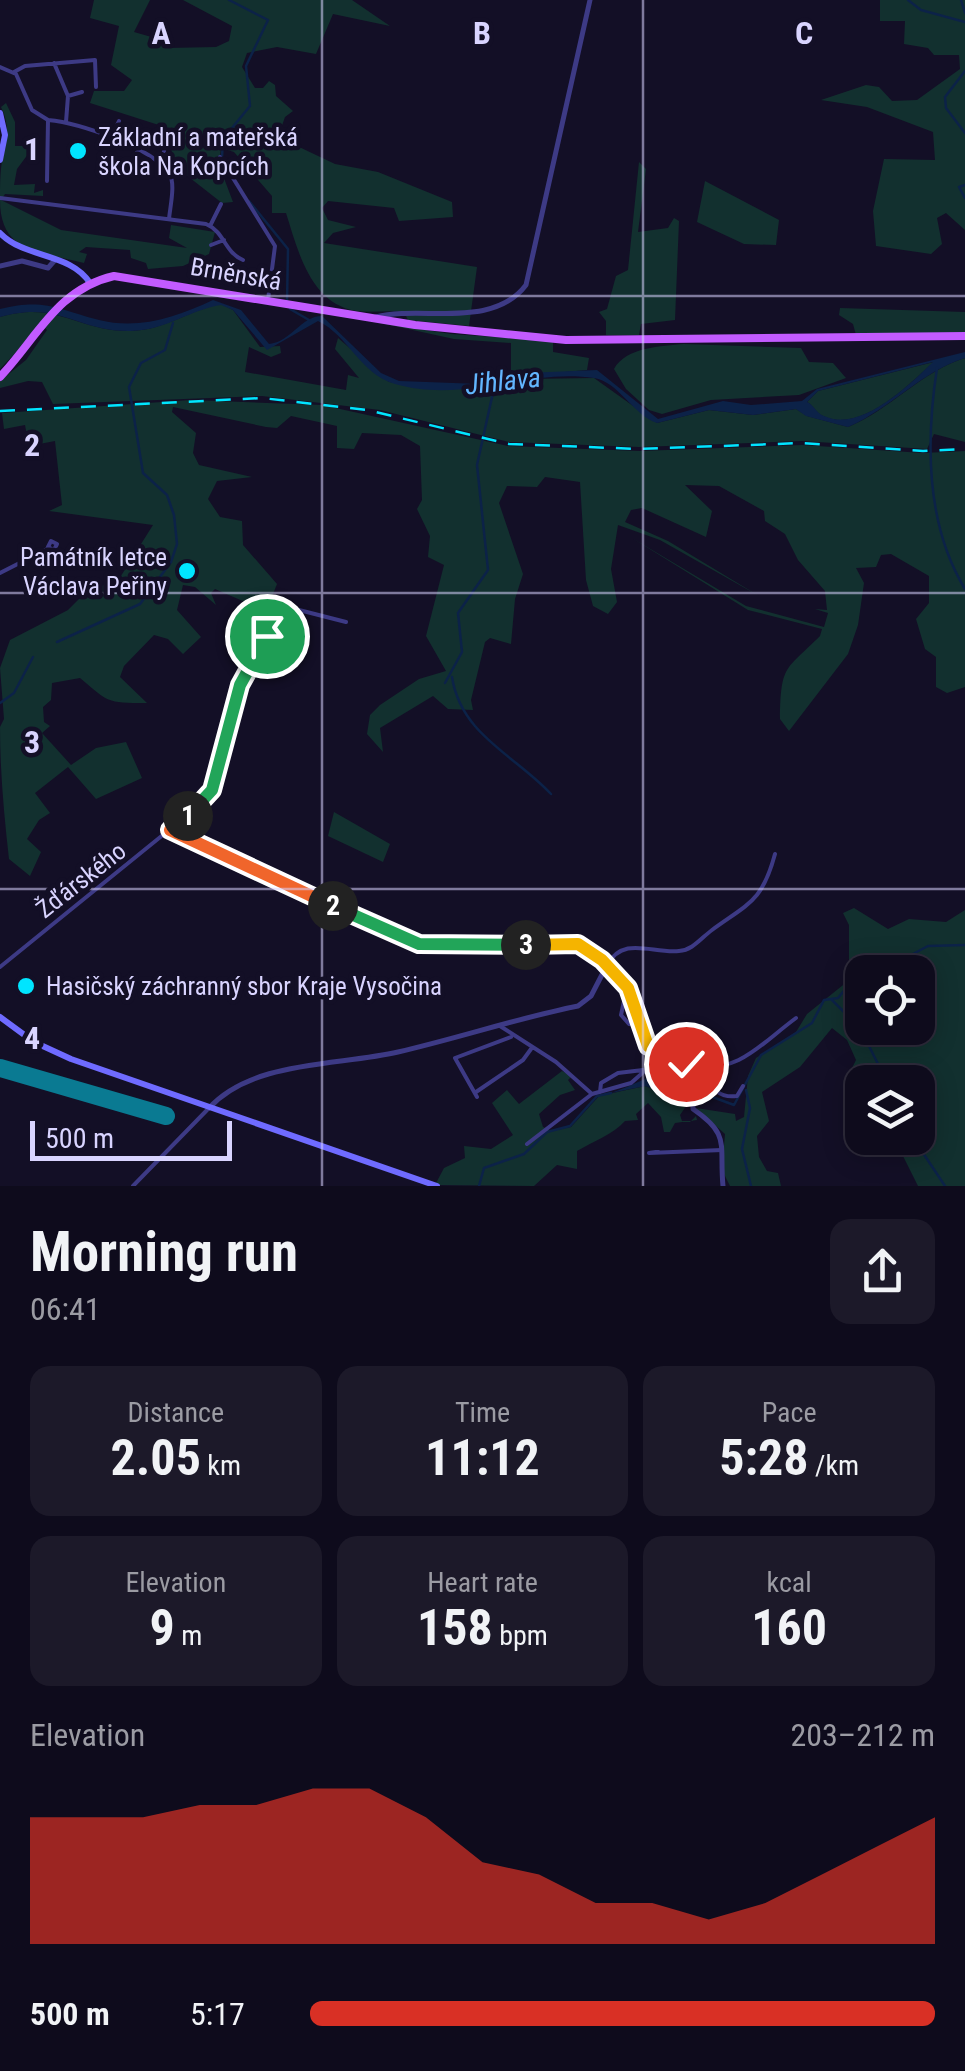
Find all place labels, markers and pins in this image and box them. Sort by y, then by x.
place label: Základní a mateřská škola Na Kopcích [98,123,298,181]
marker: Základní a mateřská škola Na Kopcích [67,140,89,162]
place label: Památník letce Václava Peřiny [20,543,167,601]
marker: Památník letce Václava Peřiny [176,560,198,582]
pin [225,594,310,679]
pin: 1 [163,791,213,841]
pin: 2 [308,881,358,931]
pin: 3 [501,920,551,970]
place label: Hasičský záchranný sbor Kraje Vysočina [46,972,442,1001]
marker: Hasičský záchranný sbor Kraje Vysočina [15,975,37,997]
pin [644,1022,729,1107]

